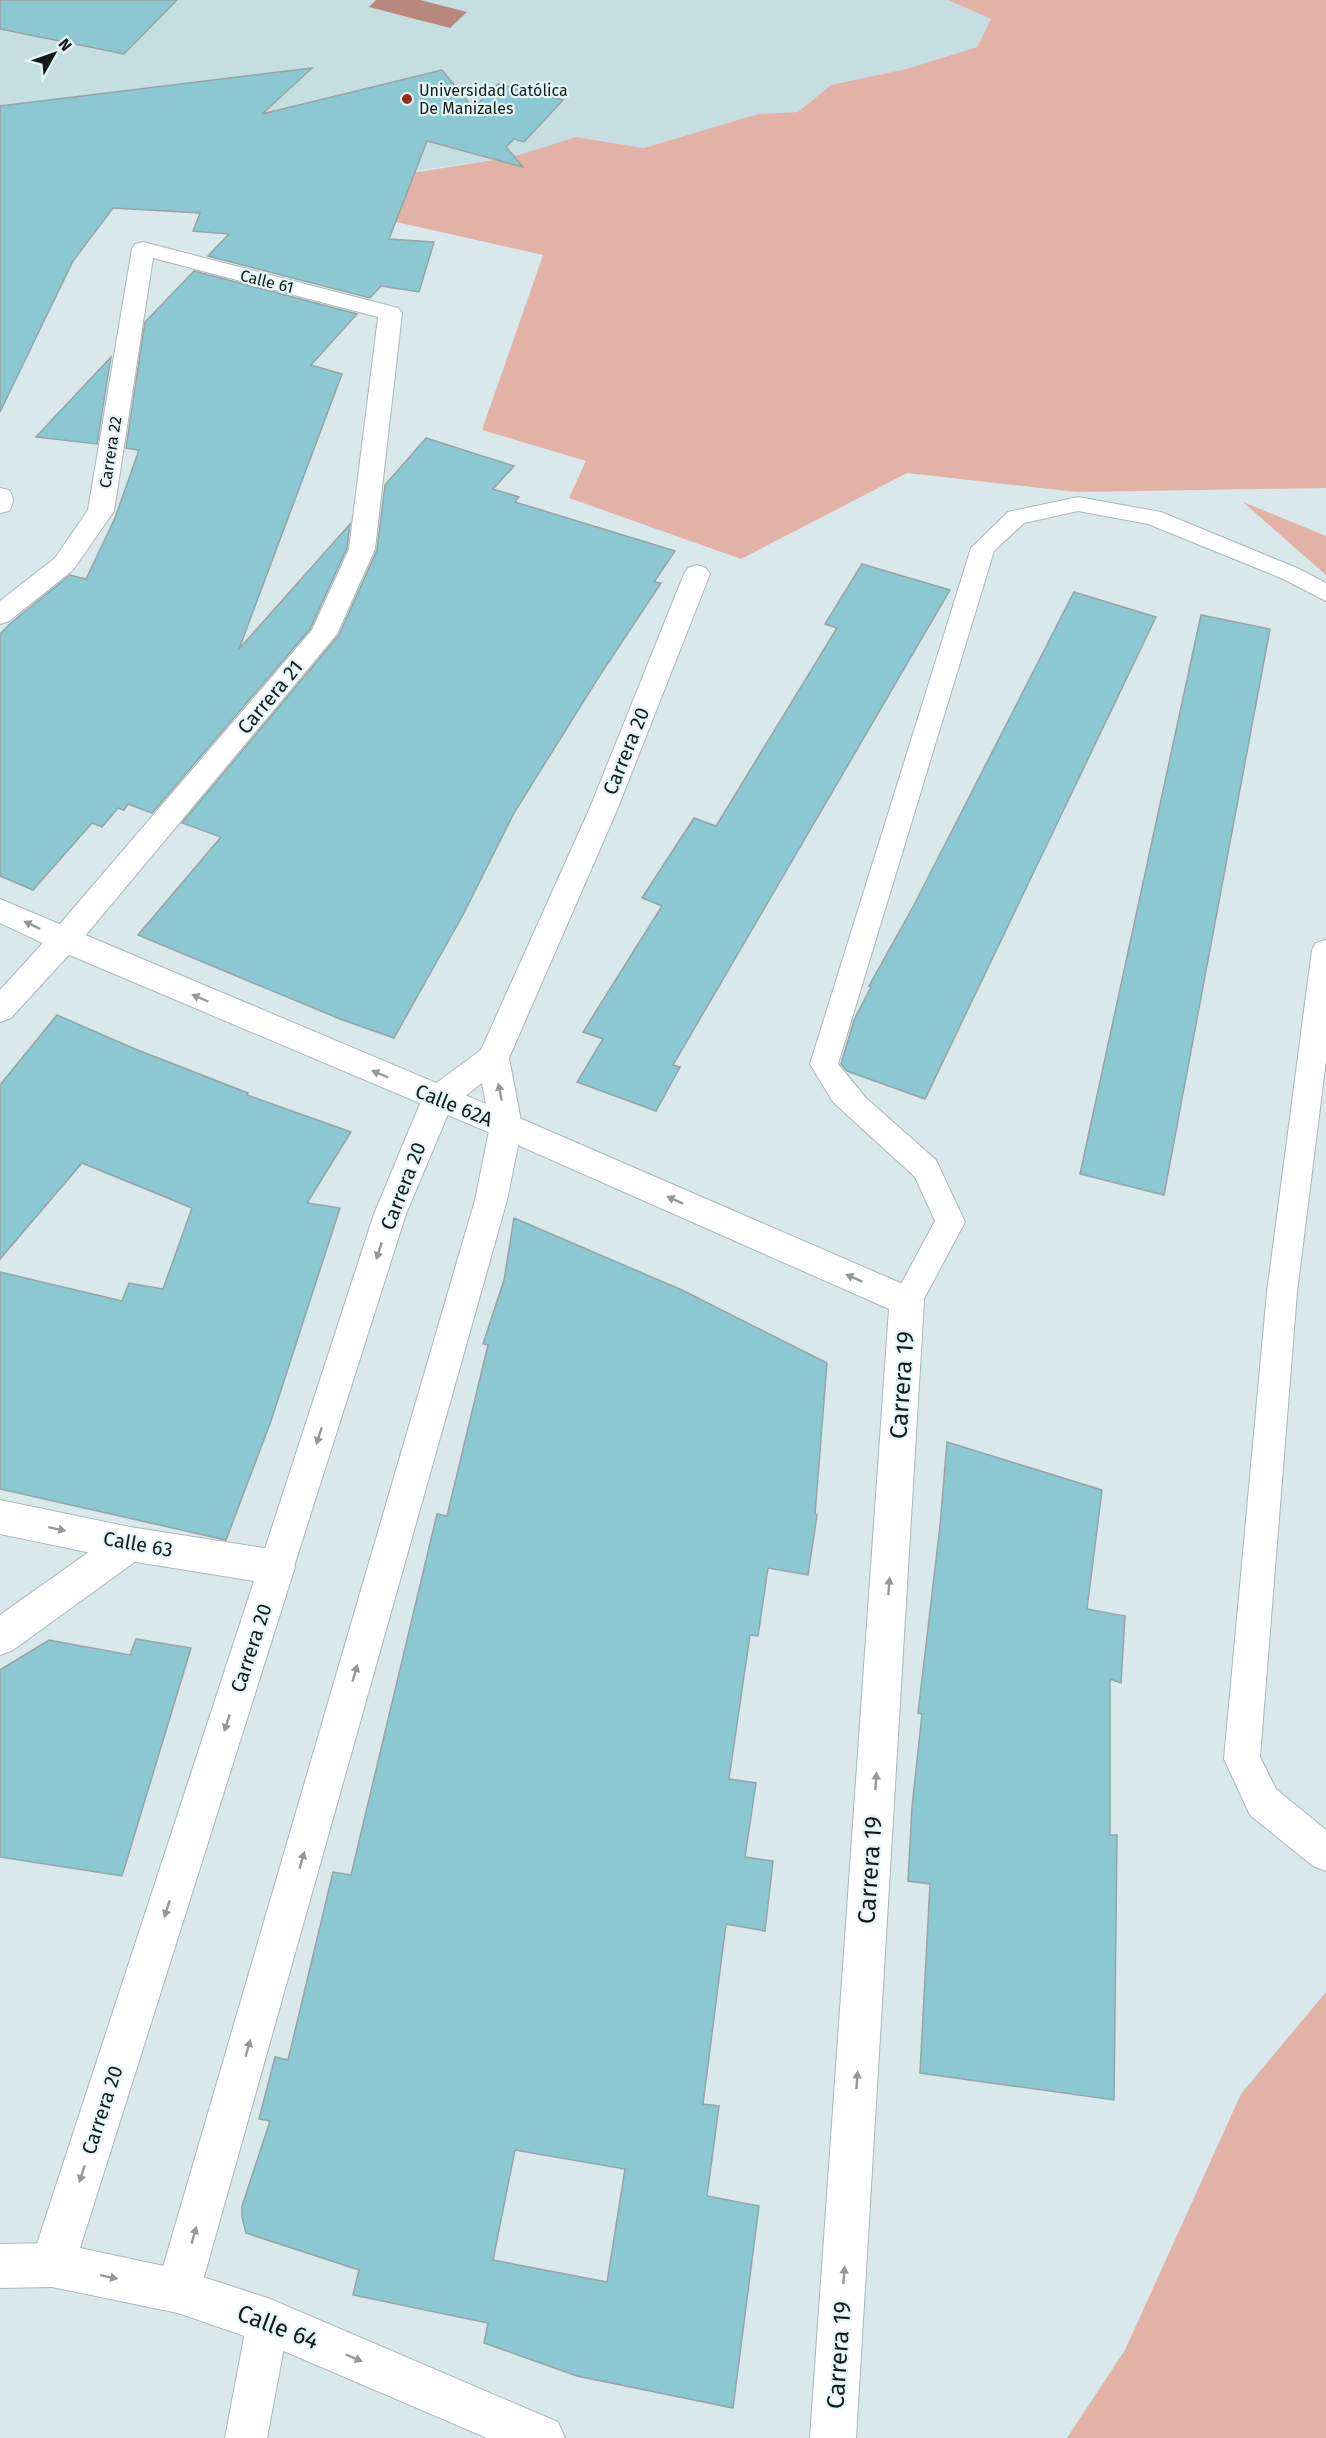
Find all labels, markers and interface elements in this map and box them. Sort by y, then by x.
north arrow [24,24,84,84]
text: N [54,35,76,55]
place label: Universidad Católica De Manizales [419,81,568,118]
marker: Universidad Católica De Manizales [400,92,414,106]
street label: Calle 61 [238,266,296,297]
street label: Carrera 22 [95,415,126,489]
street label: Carrera 21 [232,655,308,739]
street label: Carrera 20 [598,704,654,798]
one-way arrow [24,921,41,930]
one-way arrow [191,993,209,1003]
one-way arrow [371,1069,389,1078]
street label: Calle 62A [412,1079,497,1132]
one-way arrow [495,1082,504,1101]
street label: Carrera 20 [375,1139,431,1233]
one-way arrow [667,1195,684,1204]
one-way arrow [374,1242,383,1260]
one-way arrow [844,1273,862,1283]
street label: Carrera 19 [884,1330,920,1440]
one-way arrow [314,1427,324,1445]
one-way arrow [48,1524,67,1534]
street label: Calle 63 [101,1526,175,1562]
one-way arrow [884,1577,893,1596]
street label: Carrera 20 [225,1601,277,1695]
one-way arrow [351,1664,361,1682]
one-way arrow [222,1714,231,1732]
one-way arrow [871,1771,881,1790]
street label: Carrera 19 [852,1815,888,1925]
one-way arrow [298,1851,307,1869]
one-way arrow [162,1900,172,1918]
one-way arrow [244,2039,253,2057]
street label: Carrera 20 [76,2063,128,2157]
one-way arrow [852,2071,861,2090]
one-way arrow [76,2165,86,2183]
one-way arrow [190,2226,199,2244]
one-way arrow [839,2265,849,2284]
one-way arrow [100,2273,119,2282]
street label: Calle 64 [233,2299,323,2355]
street label: Carrera 19 [821,2300,857,2410]
one-way arrow [345,2353,362,2362]

